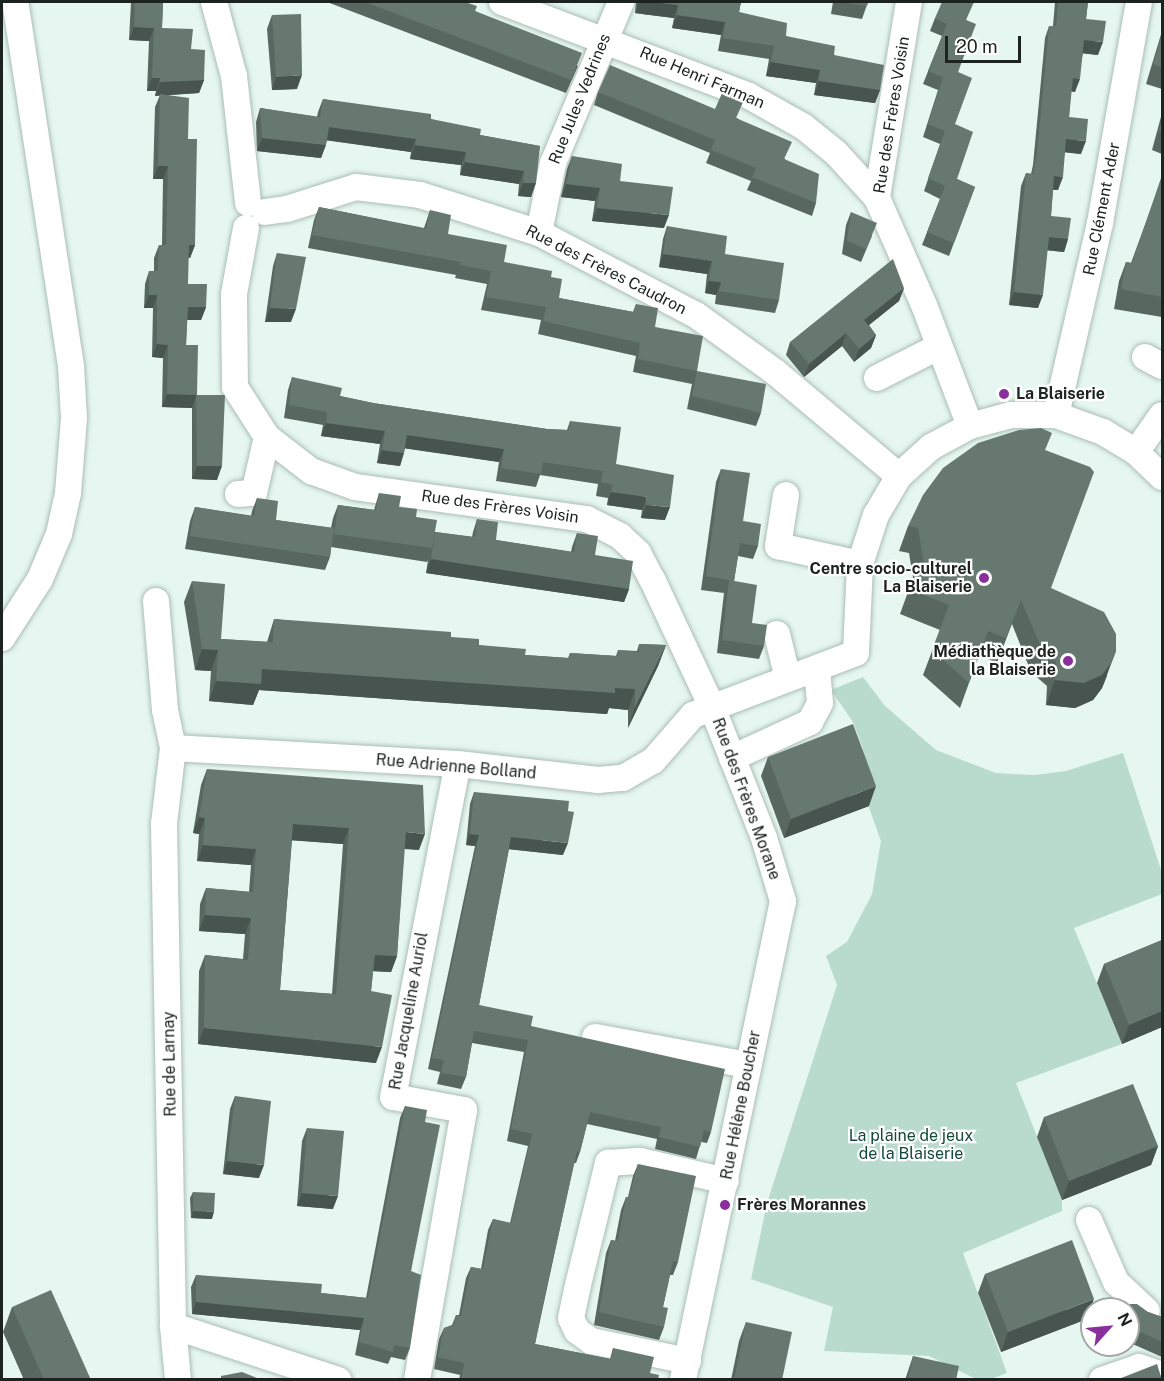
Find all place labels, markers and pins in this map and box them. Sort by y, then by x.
place label: La Blaiserie [1016,384,1105,404]
marker: La Blaiserie [997,387,1011,401]
place label: Centre socio-culturel La Blaiserie [809,559,972,597]
marker: Centre socio-culturel La Blaiserie [977,571,991,585]
place label: Médiathèque de la Blaiserie [933,642,1056,680]
marker: Médiathèque de la Blaiserie [1061,654,1075,668]
place label: Frères Morannes [737,1195,866,1215]
marker: Frères Morannes [718,1198,732,1212]

